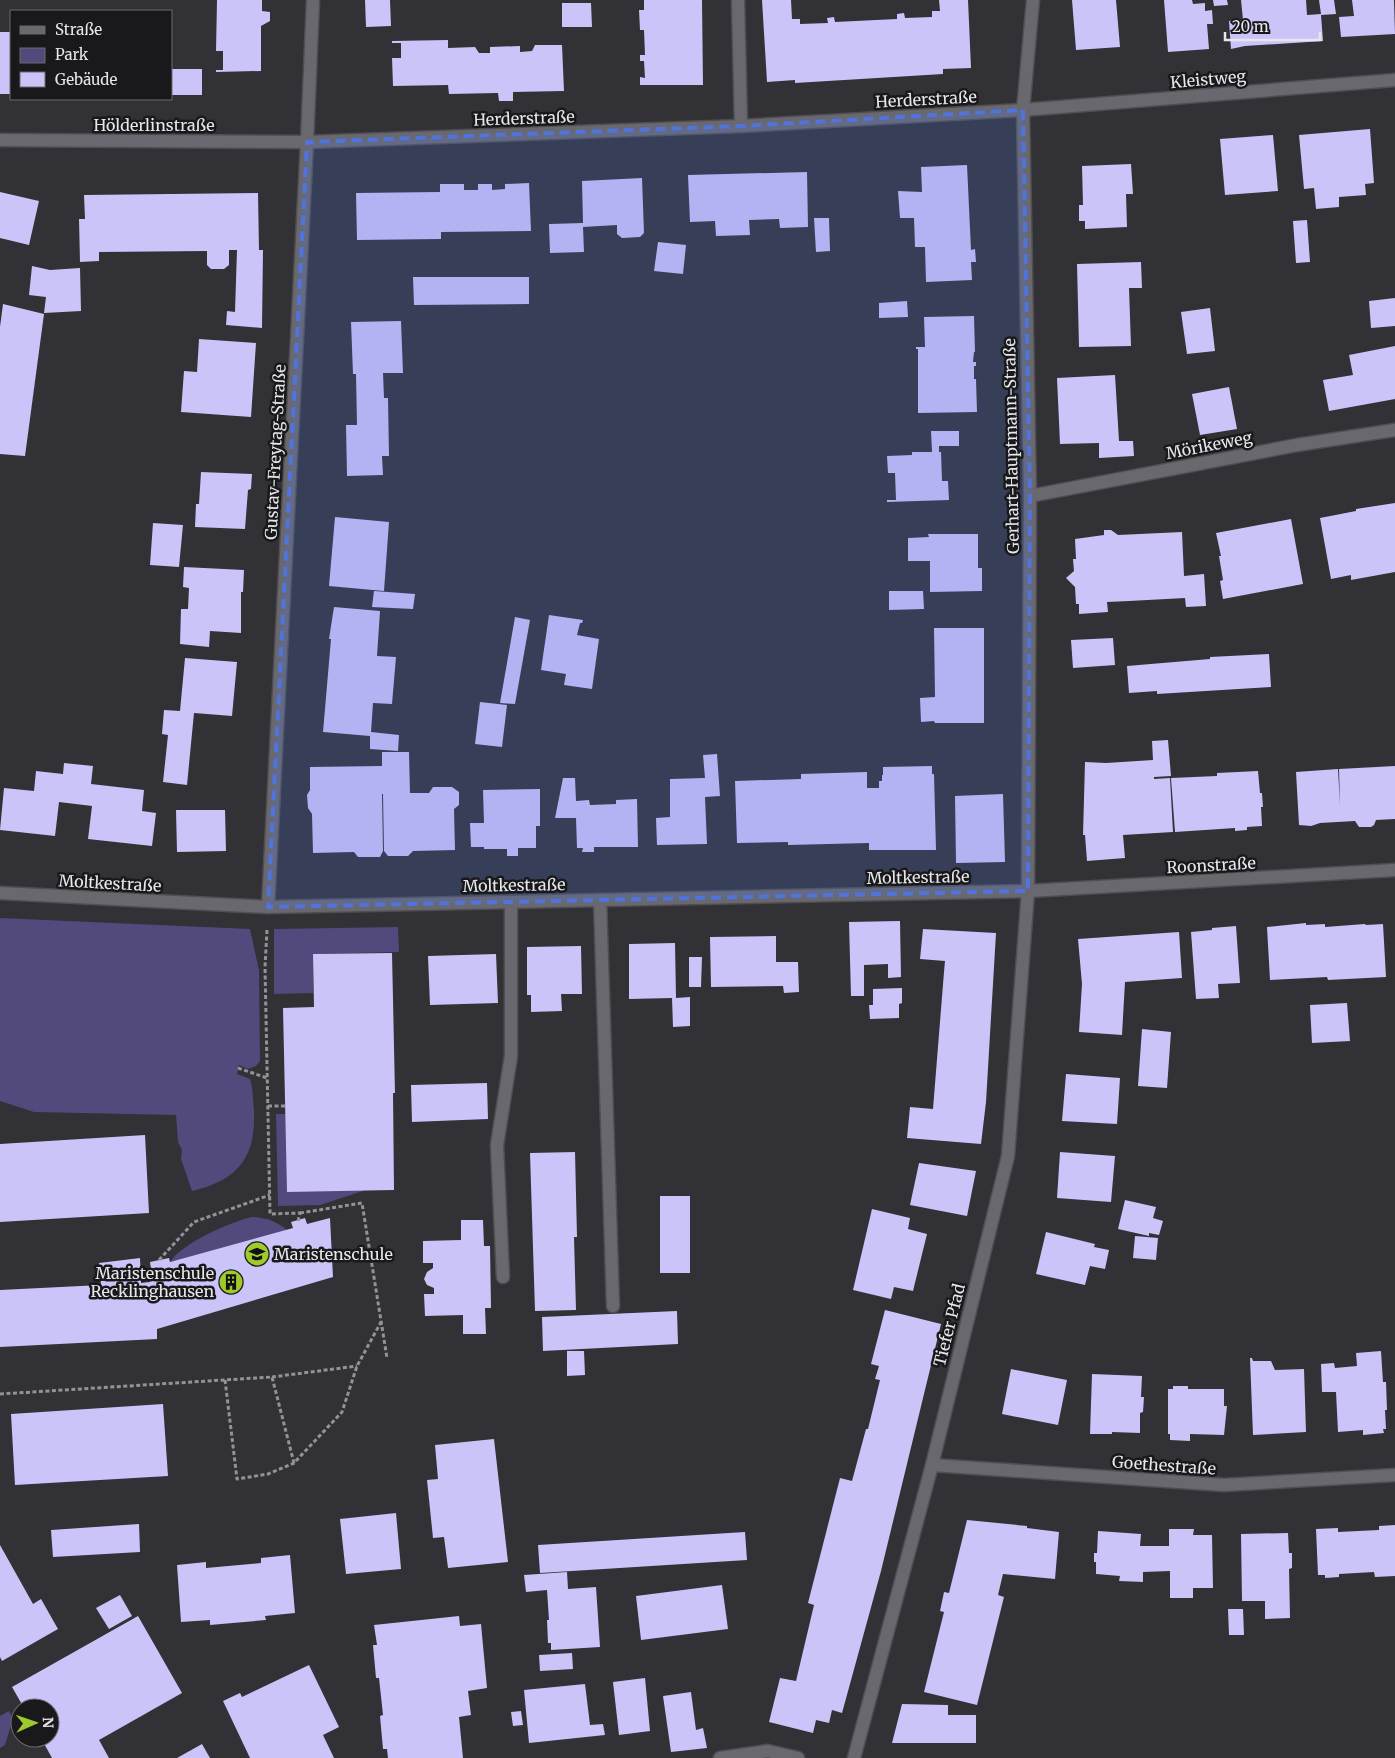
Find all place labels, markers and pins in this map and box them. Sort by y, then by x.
school or university icon: Maristenschule [244,1241,270,1267]
place label: Maristenschule [274,1244,393,1264]
place label: Maristenschule Recklinghausen [90,1263,214,1301]
building icon: Maristenschule Recklinghausen [218,1269,244,1295]

